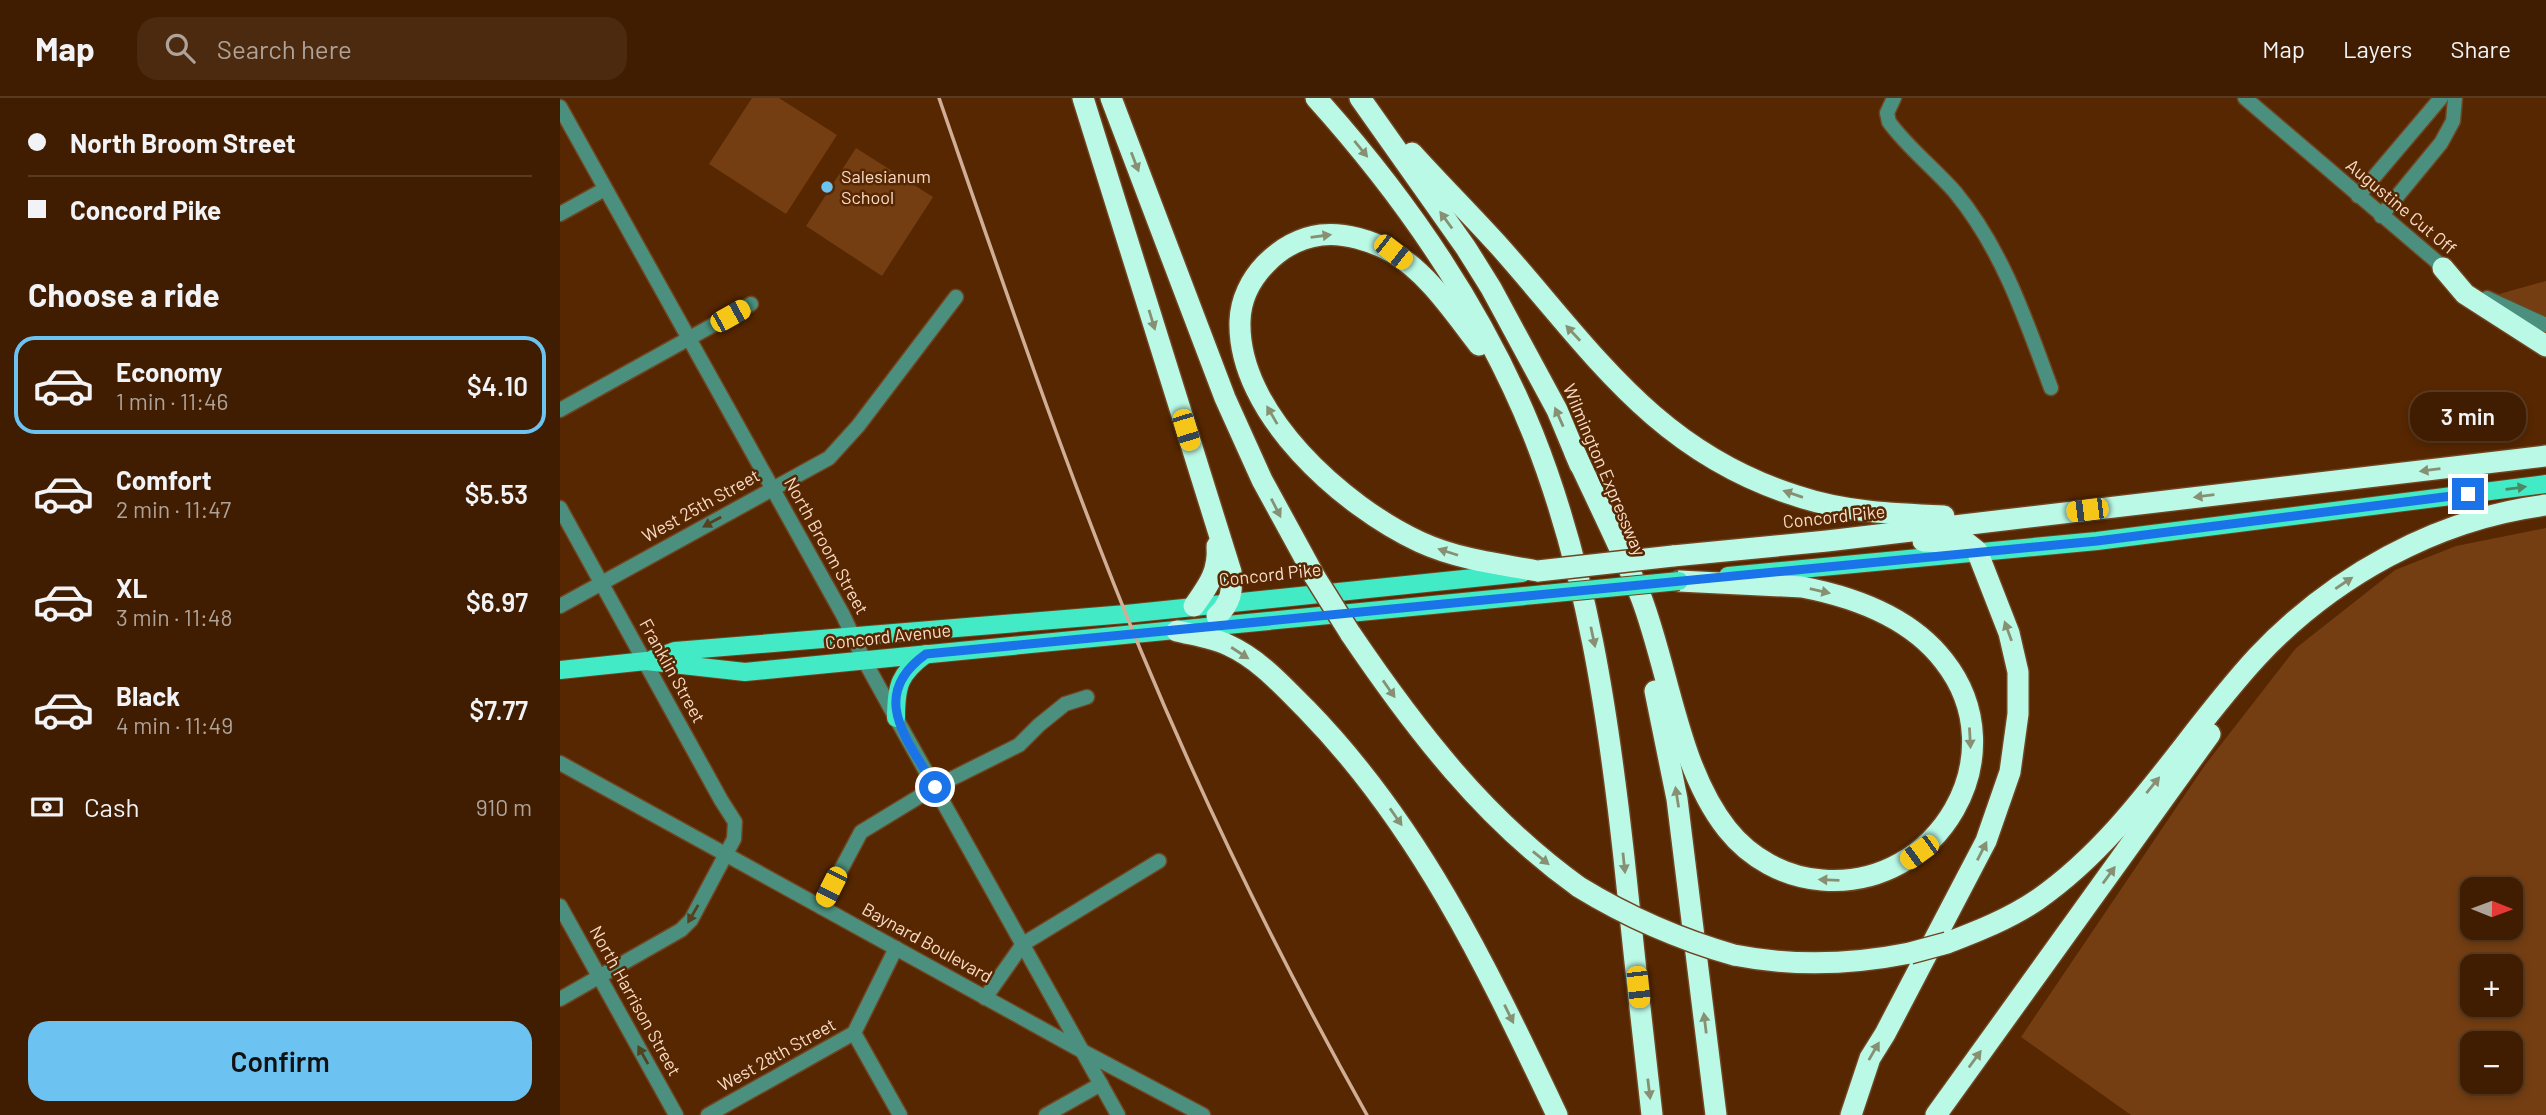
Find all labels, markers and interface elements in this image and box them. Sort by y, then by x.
search box [137,17,627,80]
text: Map [35,28,95,68]
icon: search [161,29,199,67]
text: Search here [217,33,352,64]
text: Map [2262,34,2305,63]
text: Layers [2343,34,2412,63]
text: Share [2450,34,2511,63]
text: North Broom Street [70,127,296,158]
one-way arrow [1353,140,1368,158]
one-way arrow [1129,151,1140,172]
street label: Augustine Cut Off [2342,154,2461,259]
place label: Salesianum School [841,165,931,208]
marker: Salesianum School [819,179,835,195]
text: Concord Pike [70,194,221,225]
one-way arrow [1439,211,1453,229]
one-way arrow [1310,230,1332,241]
car [1370,231,1417,273]
text: Choose a ride [28,275,220,313]
car [707,297,754,335]
one-way arrow [1148,310,1158,331]
one-way arrow [1565,325,1581,342]
icon: car [32,354,95,417]
text: Economy [116,356,222,387]
text: $4.10 [467,370,528,401]
street label: Wilmington Expressway [1559,380,1651,559]
text: 1 min · 11:46 [116,387,228,415]
callout: 3 min [2410,392,2526,442]
text: 3 min [2441,402,2495,430]
one-way arrow [1266,405,1278,424]
one-way arrow [1554,406,1565,427]
car [1170,407,1203,453]
icon: car [32,462,95,525]
text: Comfort [116,464,212,495]
street label: West 25th Street [638,464,763,547]
one-way arrow [2418,464,2440,475]
street label: North Broom Street [780,473,874,618]
text: $5.53 [465,478,528,509]
route end [2452,478,2484,510]
one-way arrow [2506,482,2528,493]
one-way arrow [1782,488,1803,499]
one-way arrow [2192,491,2214,502]
text: 2 min · 11:47 [116,495,231,523]
car [2065,497,2110,523]
one-way arrow [1270,498,1282,518]
street label: Concord Pike [1782,500,1886,532]
one-way arrow [702,515,722,527]
one-way arrow [1437,547,1458,557]
street label: Concord Pike [1218,558,1322,590]
icon: car [32,570,95,633]
text: XL [116,572,147,603]
one-way arrow [2335,577,2354,590]
text: $6.97 [466,586,528,617]
one-way arrow [1809,586,1831,597]
text: 3 min · 11:48 [116,603,232,631]
street label: Franklin Street [635,615,711,726]
street label: Concord Avenue [824,618,952,654]
one-way arrow [2002,620,2013,641]
one-way arrow [1588,626,1599,648]
one-way arrow [1231,646,1250,659]
icon: car [32,678,95,741]
text: Black [116,680,180,711]
one-way arrow [1382,680,1396,698]
text: $7.77 [470,694,528,725]
text: 4 min · 11:49 [116,711,233,739]
one-way arrow [1965,727,1976,749]
route start [919,771,951,803]
one-way arrow [2145,776,2160,794]
one-way arrow [1671,786,1682,808]
icon: cash [28,788,66,826]
text: Cash [84,791,139,822]
text: 910 m [476,793,532,821]
one-way arrow [1389,808,1403,826]
car [1896,831,1943,873]
one-way arrow [1976,841,1987,861]
one-way arrow [1531,850,1549,865]
one-way arrow [1619,852,1630,874]
car [813,864,850,910]
one-way arrow [2101,866,2115,884]
one-way arrow [1817,874,1839,885]
north arrow [2460,877,2524,940]
map controls [2460,877,2523,1094]
street label: Baynard Boulevard [859,897,996,987]
one-way arrow [687,905,699,924]
street label: North Harrison Street [585,922,686,1079]
button: + [2460,954,2523,1017]
car [1626,965,1651,1009]
one-way arrow [1503,1004,1514,1024]
one-way arrow [1699,1012,1710,1034]
street label: West 28th Street [714,1013,839,1096]
button: Confirm [28,1021,532,1101]
button: − [2460,1031,2523,1094]
one-way arrow [1868,1042,1880,1061]
one-way arrow [637,1045,649,1065]
one-way arrow [1968,1051,1983,1069]
one-way arrow [1644,1078,1655,1100]

